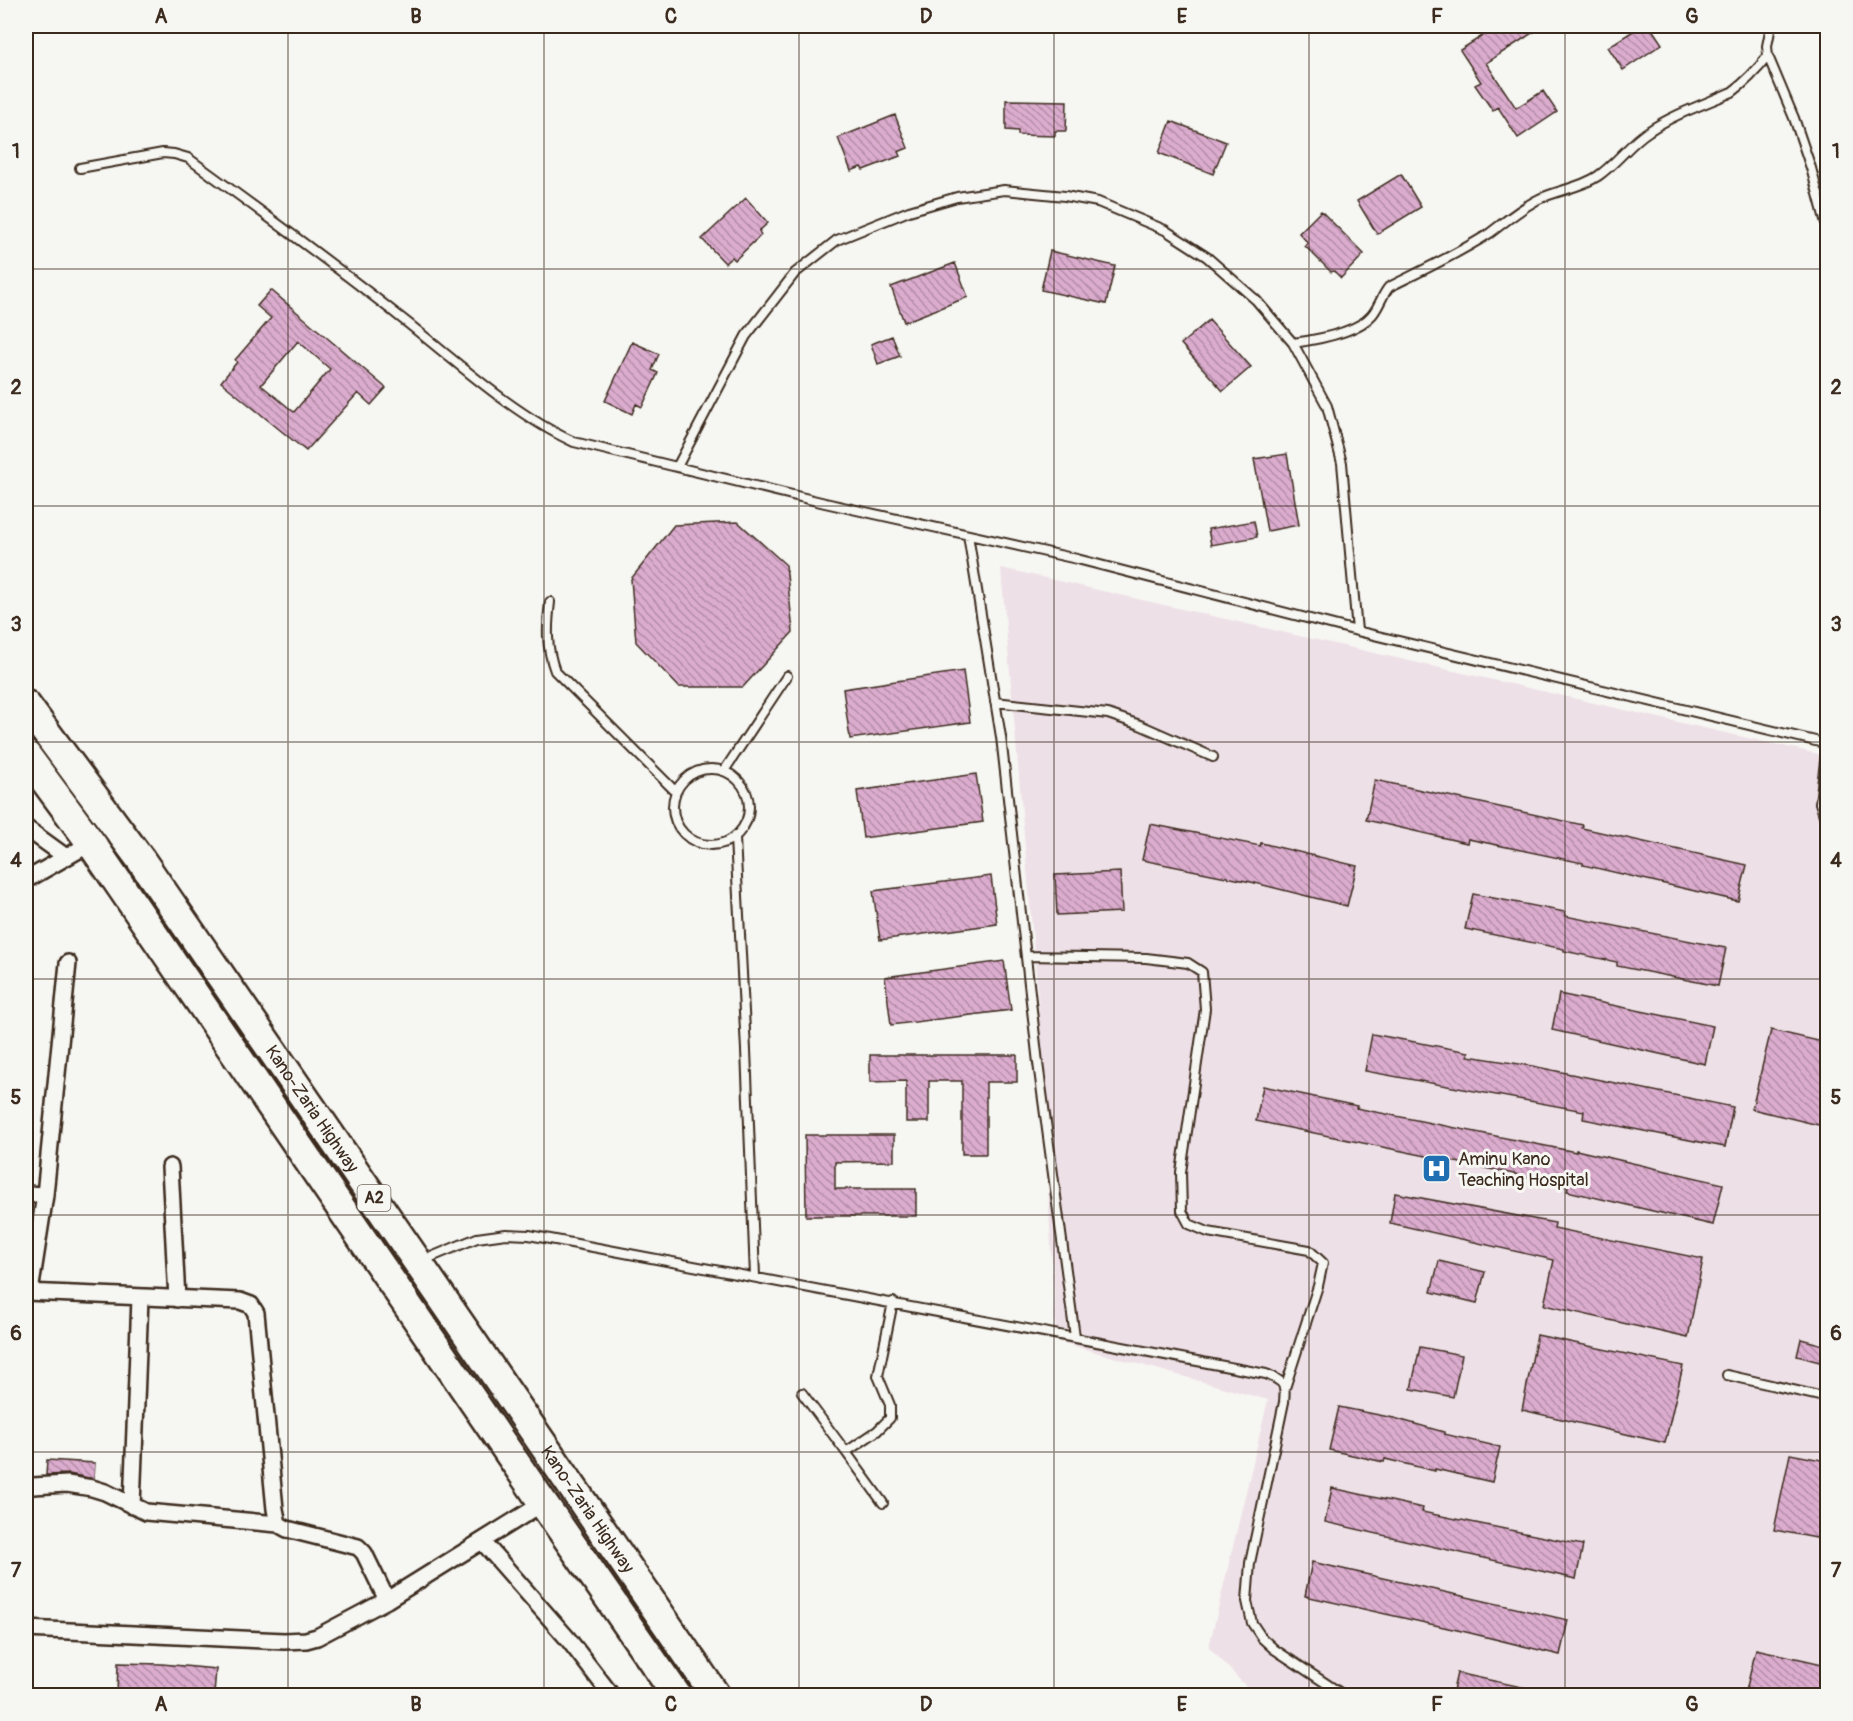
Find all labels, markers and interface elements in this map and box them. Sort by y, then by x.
text: A [155,4,168,29]
text: B [410,4,422,29]
text: C [665,4,677,29]
text: D [920,4,933,29]
text: E [1177,4,1188,29]
text: F [1431,4,1443,29]
text: G [1685,4,1699,29]
text: 1 [12,139,20,164]
text: 1 [1832,139,1840,164]
text: 2 [10,375,22,400]
text: 2 [1830,375,1842,400]
text: 3 [10,612,22,637]
text: 3 [1830,612,1842,637]
text: 4 [10,848,22,873]
text: 4 [1830,848,1842,873]
street label: Kano-Zaria Highway [260,1041,364,1177]
text: 5 [11,1085,22,1110]
text: 5 [1831,1085,1842,1110]
place label: Aminu Kano Teaching Hospital [1458,1148,1589,1192]
hospital icon: Aminu Kano Teaching Hospital [1421,1153,1453,1185]
road number: A2 [358,1185,391,1211]
text: 6 [10,1321,22,1346]
text: 6 [1830,1321,1842,1346]
street label: Kano-Zaria Highway [536,1441,640,1578]
text: 7 [11,1558,22,1583]
text: 7 [1831,1558,1842,1583]
text: A [155,1692,168,1717]
text: B [410,1692,422,1717]
text: C [665,1692,677,1717]
text: D [920,1692,933,1717]
text: E [1177,1692,1188,1717]
text: F [1431,1692,1443,1717]
text: G [1685,1692,1699,1717]

